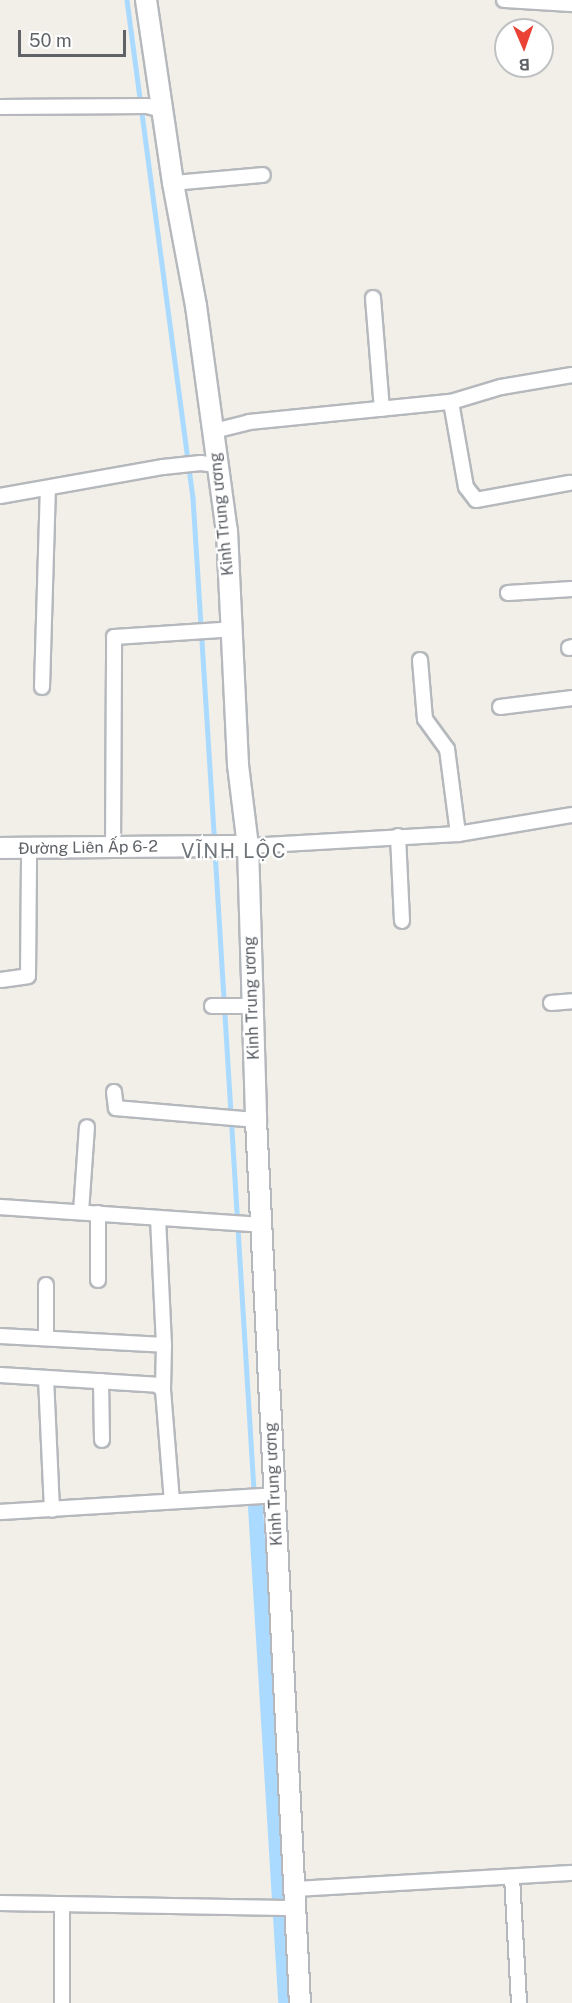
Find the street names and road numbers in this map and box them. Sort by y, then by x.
street label: Kinh Trung ương [206,451,238,577]
street label: Đường Liên Ấp 6-2 [18,837,158,859]
street label: Kinh Trung ương [240,936,264,1060]
street label: Kinh Trung ương [261,1422,287,1546]

